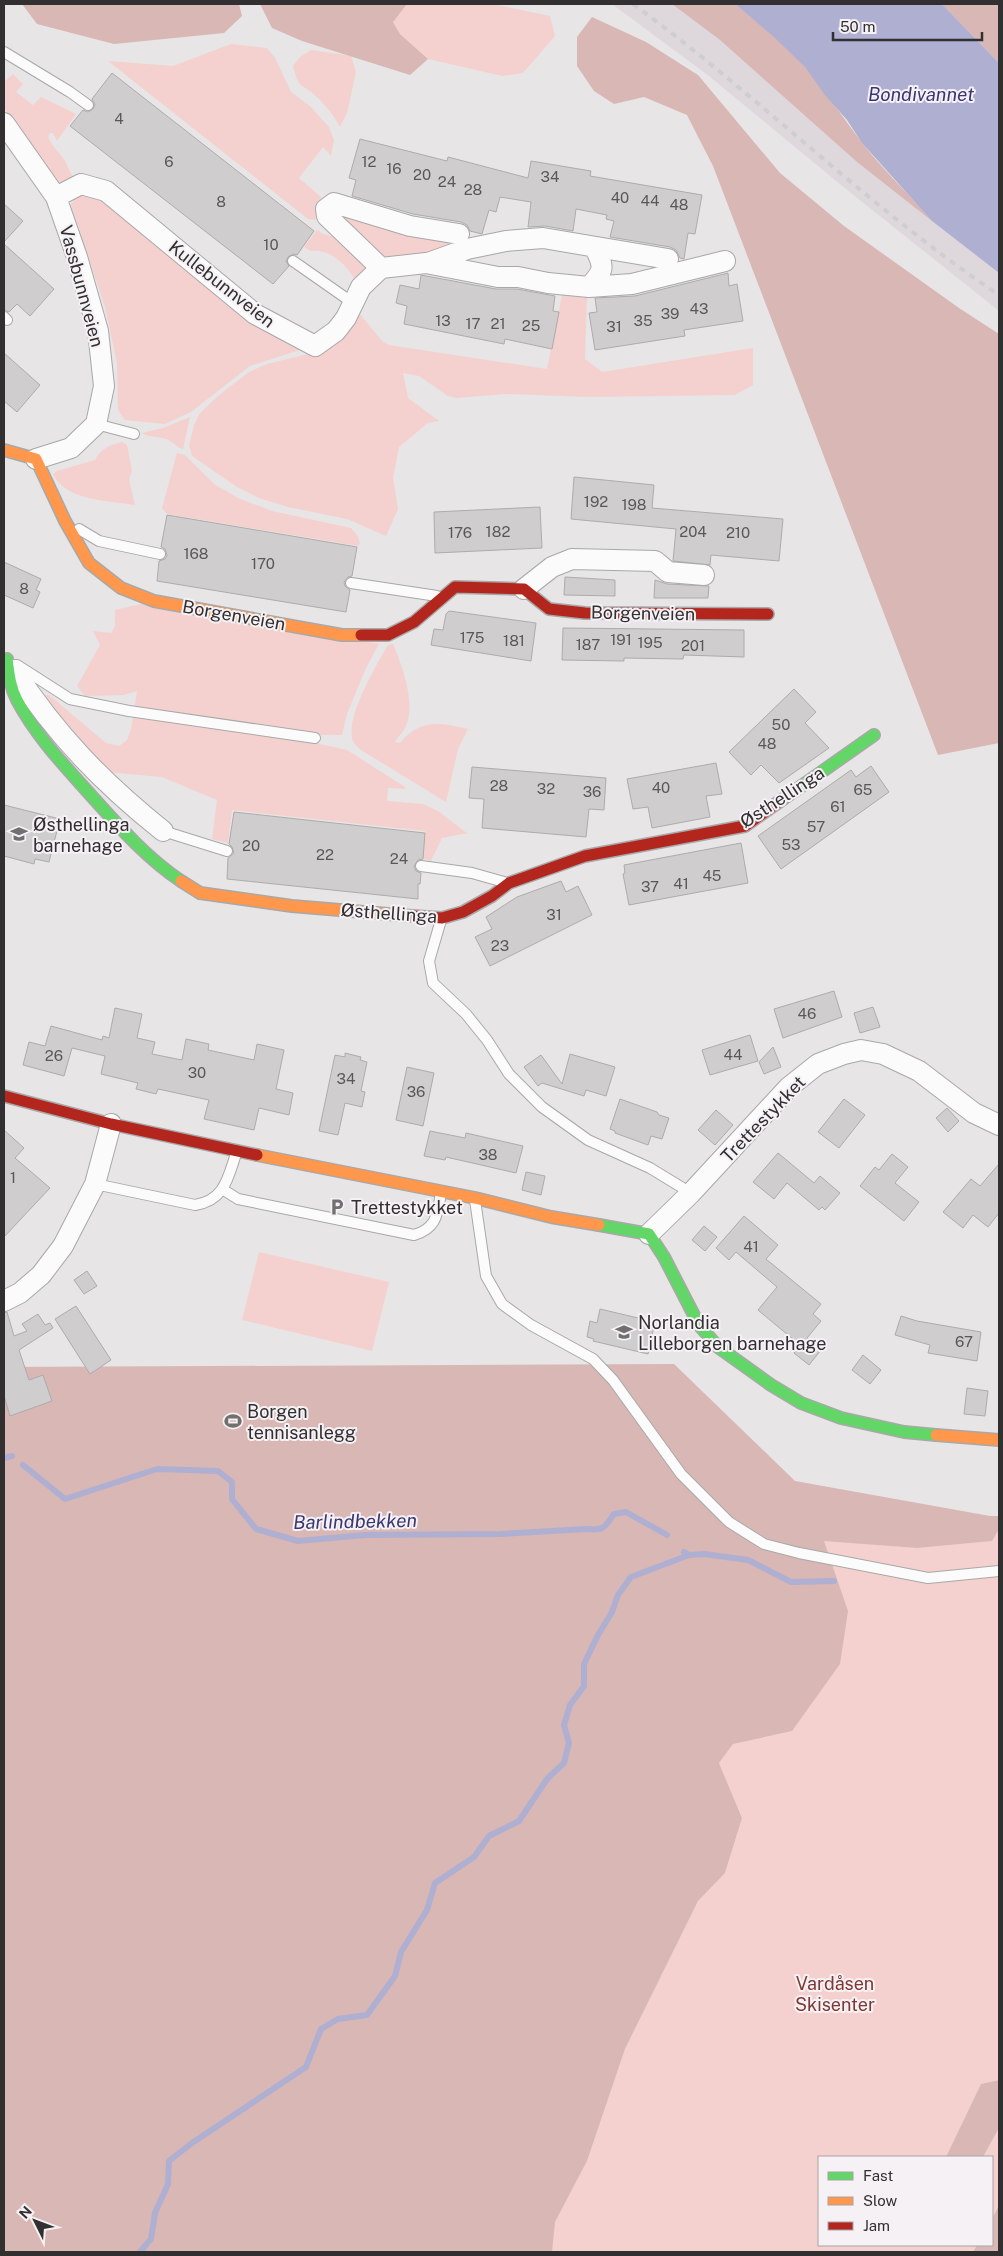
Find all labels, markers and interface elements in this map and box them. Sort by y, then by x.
scale bar [833,10,982,42]
text: 50 m [840,18,875,35]
water label: Bondivannet [868,83,974,105]
house number: 4 [114,110,124,127]
house number: 6 [164,153,174,170]
house number: 12 [361,153,377,170]
house number: 16 [386,160,402,177]
house number: 20 [413,166,431,183]
house number: 34 [541,168,559,185]
house number: 24 [438,173,456,190]
house number: 28 [464,181,482,198]
house number: 40 [611,189,629,206]
house number: 44 [641,192,659,209]
house number: 8 [216,193,226,210]
house number: 48 [669,196,689,213]
street label: Vassbunnveien [56,223,108,349]
street label: Kullebunnveien [165,236,279,332]
house number: 10 [263,236,279,253]
house number: 43 [690,300,708,317]
house number: 39 [661,305,679,322]
house number: 13 [435,312,451,329]
house number: 35 [633,312,653,329]
house number: 17 [465,315,481,332]
house number: 21 [490,315,506,332]
house number: 25 [522,317,540,334]
house number: 31 [606,318,622,335]
house number: 192 [584,493,608,510]
house number: 198 [621,496,647,513]
house number: 182 [486,523,510,540]
house number: 204 [679,523,707,540]
house number: 176 [448,524,472,541]
house number: 210 [726,524,750,541]
house number: 168 [183,545,209,562]
house number: 170 [251,555,275,572]
house number: 8 [19,580,29,597]
street label: Borgenveien [181,596,287,634]
street label: Borgenveien [591,602,695,624]
house number: 175 [460,629,484,646]
house number: 191 [610,631,632,648]
house number: 181 [503,632,525,649]
house number: 195 [637,634,663,651]
house number: 187 [576,636,600,653]
house number: 201 [681,637,705,654]
house number: 50 [772,716,790,733]
house number: 48 [757,735,777,752]
street label: Østhellinga [736,762,828,832]
house number: 28 [490,777,508,794]
house number: 40 [652,779,670,796]
house number: 32 [537,780,555,797]
house number: 65 [854,781,872,798]
house number: 36 [583,783,601,800]
house number: 61 [830,798,846,815]
place label: Østhellinga barnehage [33,814,129,856]
house number: 57 [807,818,825,835]
school or university icon: Østhellinga barnehage [9,824,29,844]
house number: 53 [781,836,801,853]
house number: 20 [242,837,260,854]
house number: 22 [316,846,334,863]
house number: 24 [390,850,408,867]
house number: 45 [703,867,721,884]
house number: 41 [673,875,689,892]
house number: 37 [641,878,659,895]
street label: Østhellinga [340,899,438,927]
house number: 31 [546,906,562,923]
house number: 23 [491,937,509,954]
house number: 46 [798,1005,816,1022]
house number: 44 [724,1046,742,1063]
house number: 26 [45,1047,63,1064]
house number: 30 [188,1064,206,1081]
house number: 34 [337,1070,355,1087]
street label: Trettestykket [717,1071,809,1167]
house number: 36 [407,1083,425,1100]
house number: 38 [478,1146,498,1163]
house number: 1 [10,1169,16,1186]
parking icon: Trettestykket [327,1197,347,1217]
place label: Trettestykket [351,1197,463,1218]
house number: 41 [743,1238,759,1255]
place label: Norlandia Lilleborgen barnehage [638,1312,826,1354]
school or university icon: Norlandia Lilleborgen barnehage [614,1322,634,1342]
house number: 67 [955,1333,973,1350]
place label: Borgen tennisanlegg [247,1401,356,1443]
sports icon: Borgen tennisanlegg [223,1411,243,1431]
water label: Barlindbekken [293,1509,417,1533]
park label: Vardåsen Skisenter [795,1973,875,2015]
legend [818,2156,993,2246]
text: Fast [863,2167,893,2184]
text: Slow [863,2192,898,2209]
north arrow [10,2196,60,2246]
text: N [16,2203,35,2222]
text: Jam [863,2217,890,2234]

